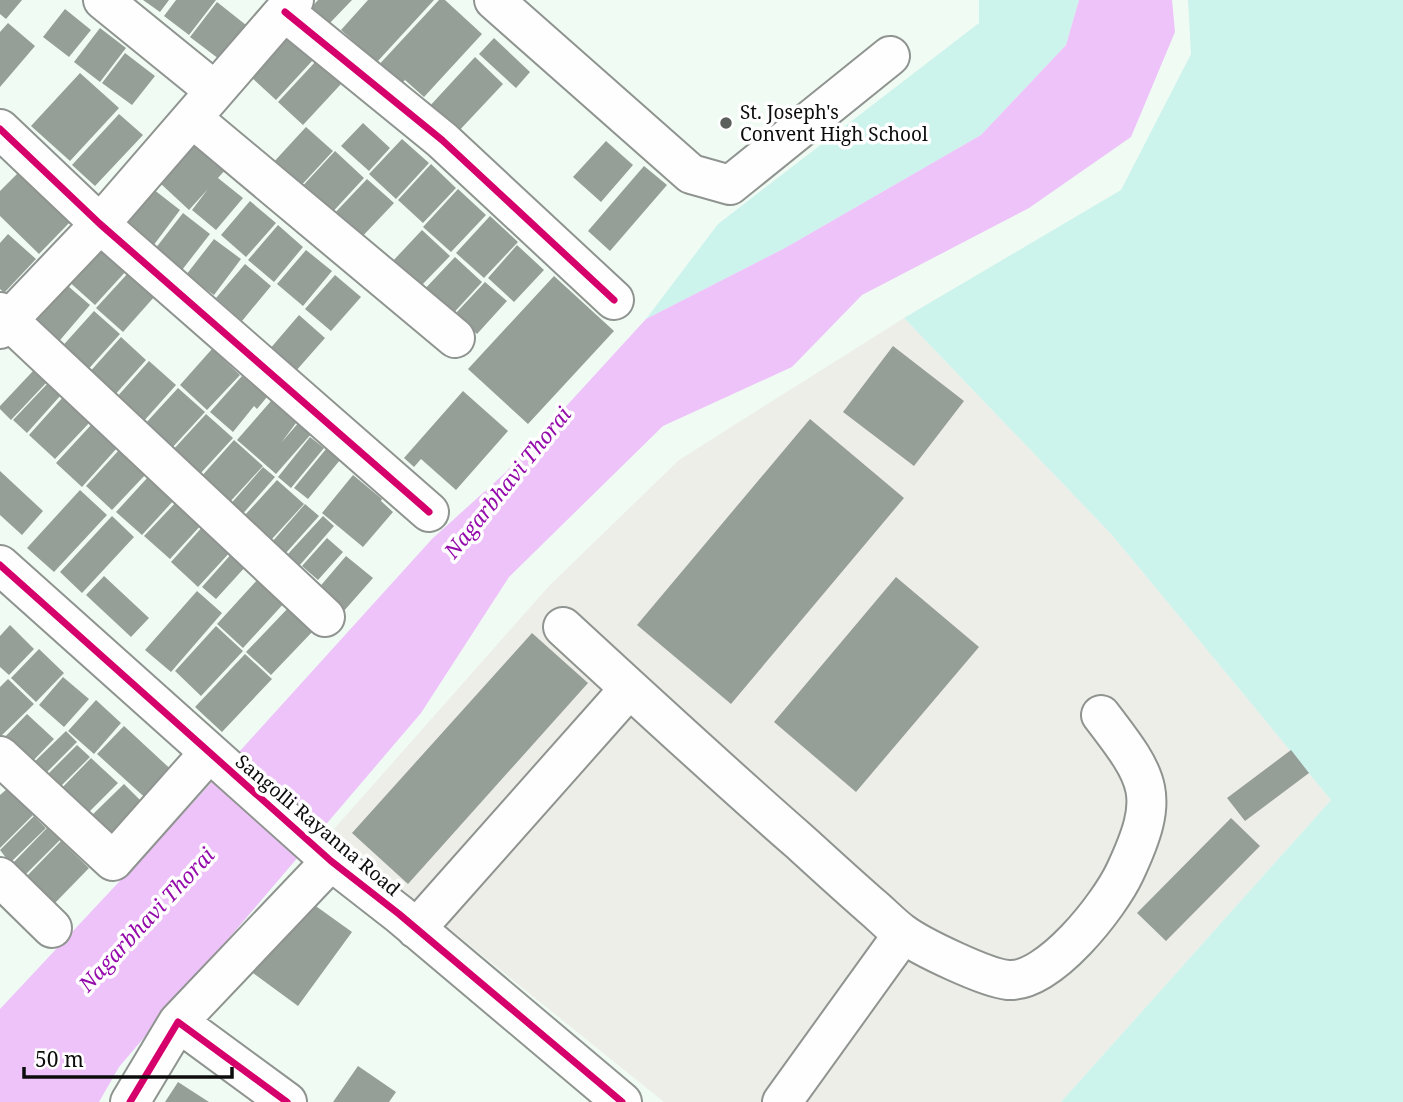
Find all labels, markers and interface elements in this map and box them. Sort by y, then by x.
place label: St. Joseph's Convent High School [740,99,928,147]
marker: St. Joseph's Convent High School [718,115,734,131]
water label: Nagarbhavi Thorai [437,400,577,565]
street label: Sangolli Rayanna Road [230,748,406,902]
water label: Nagarbhavi Thorai [72,841,221,998]
scale bar [24,1036,233,1080]
text: 50 m [35,1045,84,1073]

